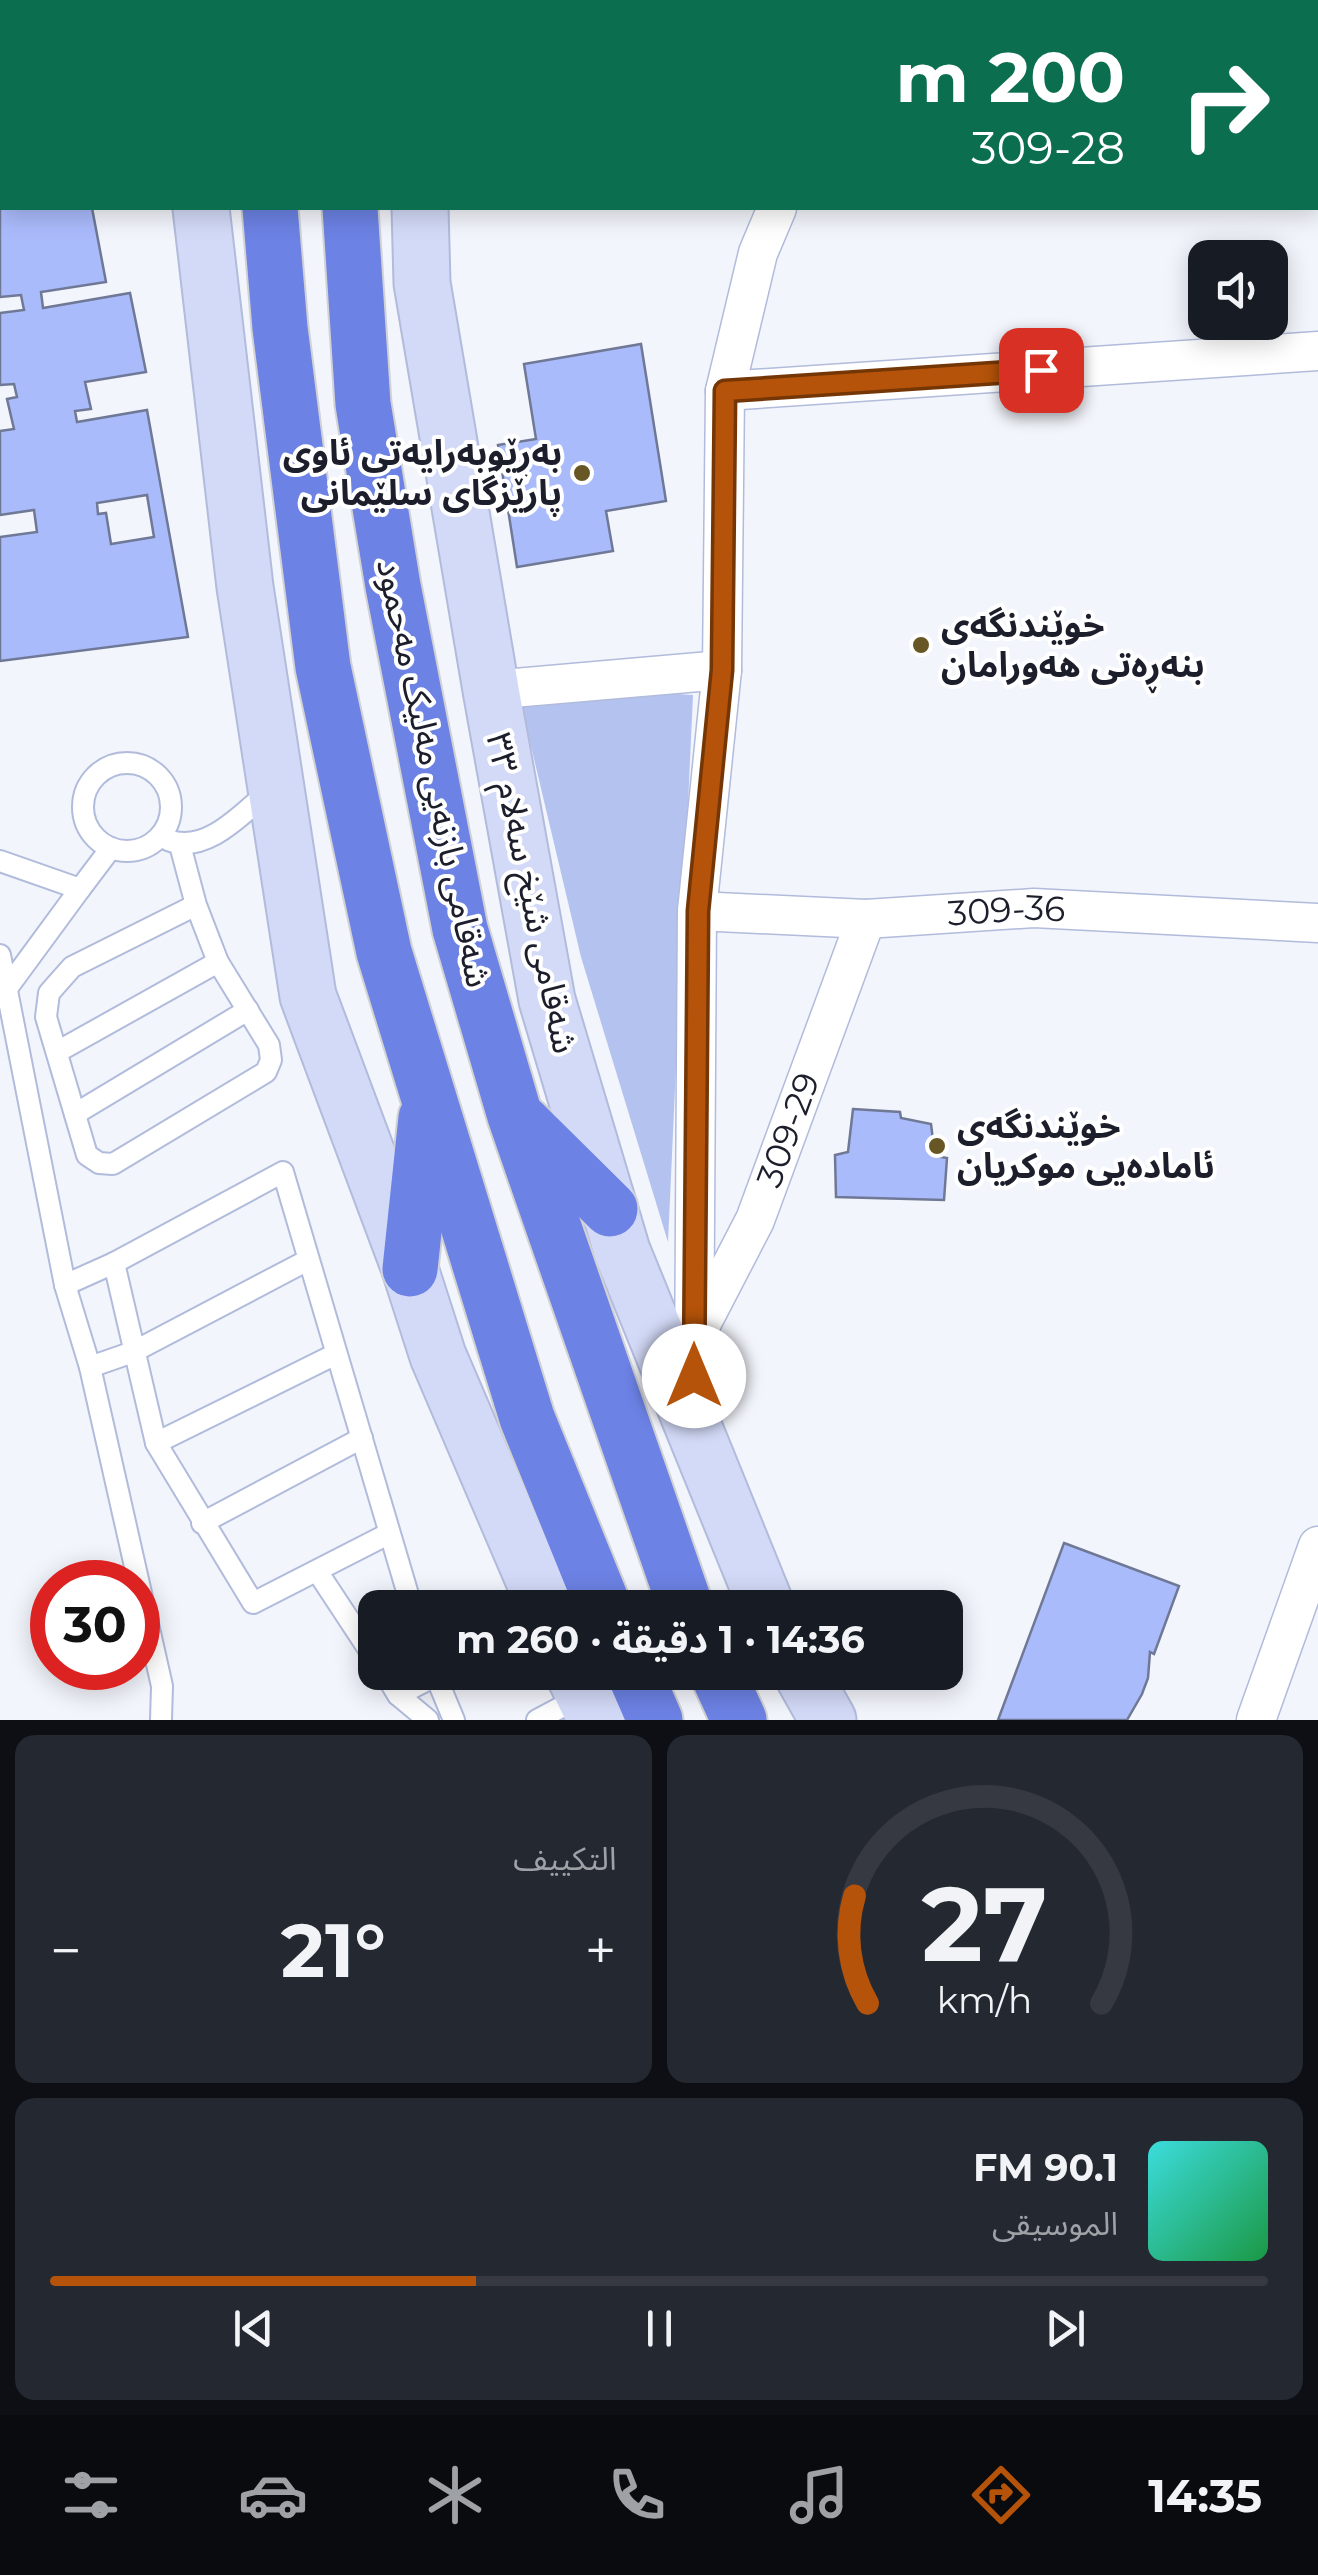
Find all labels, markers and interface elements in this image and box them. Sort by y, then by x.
text: 200 m [895,34,1125,120]
icon: right [1160,40,1290,170]
text: 309-28 [971,120,1125,175]
map controls [1188,240,1288,340]
button: sound [1188,240,1288,340]
pin [999,328,1084,413]
icon: arrive [1014,343,1069,398]
place label: بەڕێوبەرایەتی ئاوی پارێزگای سلێمانی [283,431,562,517]
marker: بەڕێوبەرایەتی ئاوی پارێزگای سلێمانی [571,462,593,484]
street label: شەقامی بازنەیی مەلیک مەحمود [368,555,501,991]
place label: خوێندنگەی بنەڕەتی هەورامان [941,603,1205,694]
marker: خوێندنگەی بنەڕەتی هەورامان [910,634,932,656]
street label: شەقامی شێخ سەلام ٣٣ [473,729,588,1058]
street label: 309-36 [946,886,1067,935]
street label: 309-29 [747,1067,828,1193]
place label: خوێندنگەی ئامادەیی موکریان [957,1104,1215,1187]
marker: خوێندنگەی ئامادەیی موکریان [926,1135,948,1157]
position arrow [642,1324,746,1428]
speed limit sign: 30 [30,1560,160,1690]
text: 14:36 · 1 دقيقة · 260 m [456,1616,865,1663]
text: التكييف [513,1839,617,1878]
text: 27 [922,1860,1048,1987]
text: 21° [281,1904,386,1996]
text: − [50,1917,82,1984]
text: + [585,1917,616,1984]
text: km/h [937,1978,1032,2022]
text: 90.1 FM [973,2144,1118,2191]
text: الموسيقى [992,2204,1118,2243]
icon: previous [226,2301,281,2356]
icon: pause [632,2301,687,2356]
icon: next [1038,2301,1093,2356]
icon: filters [56,2460,126,2530]
icon: car [238,2460,308,2530]
icon: climate [420,2460,490,2530]
icon: phone [602,2460,672,2530]
icon: music [784,2460,854,2530]
icon: directions [966,2460,1036,2530]
text: 14:35 [1148,2468,1262,2523]

